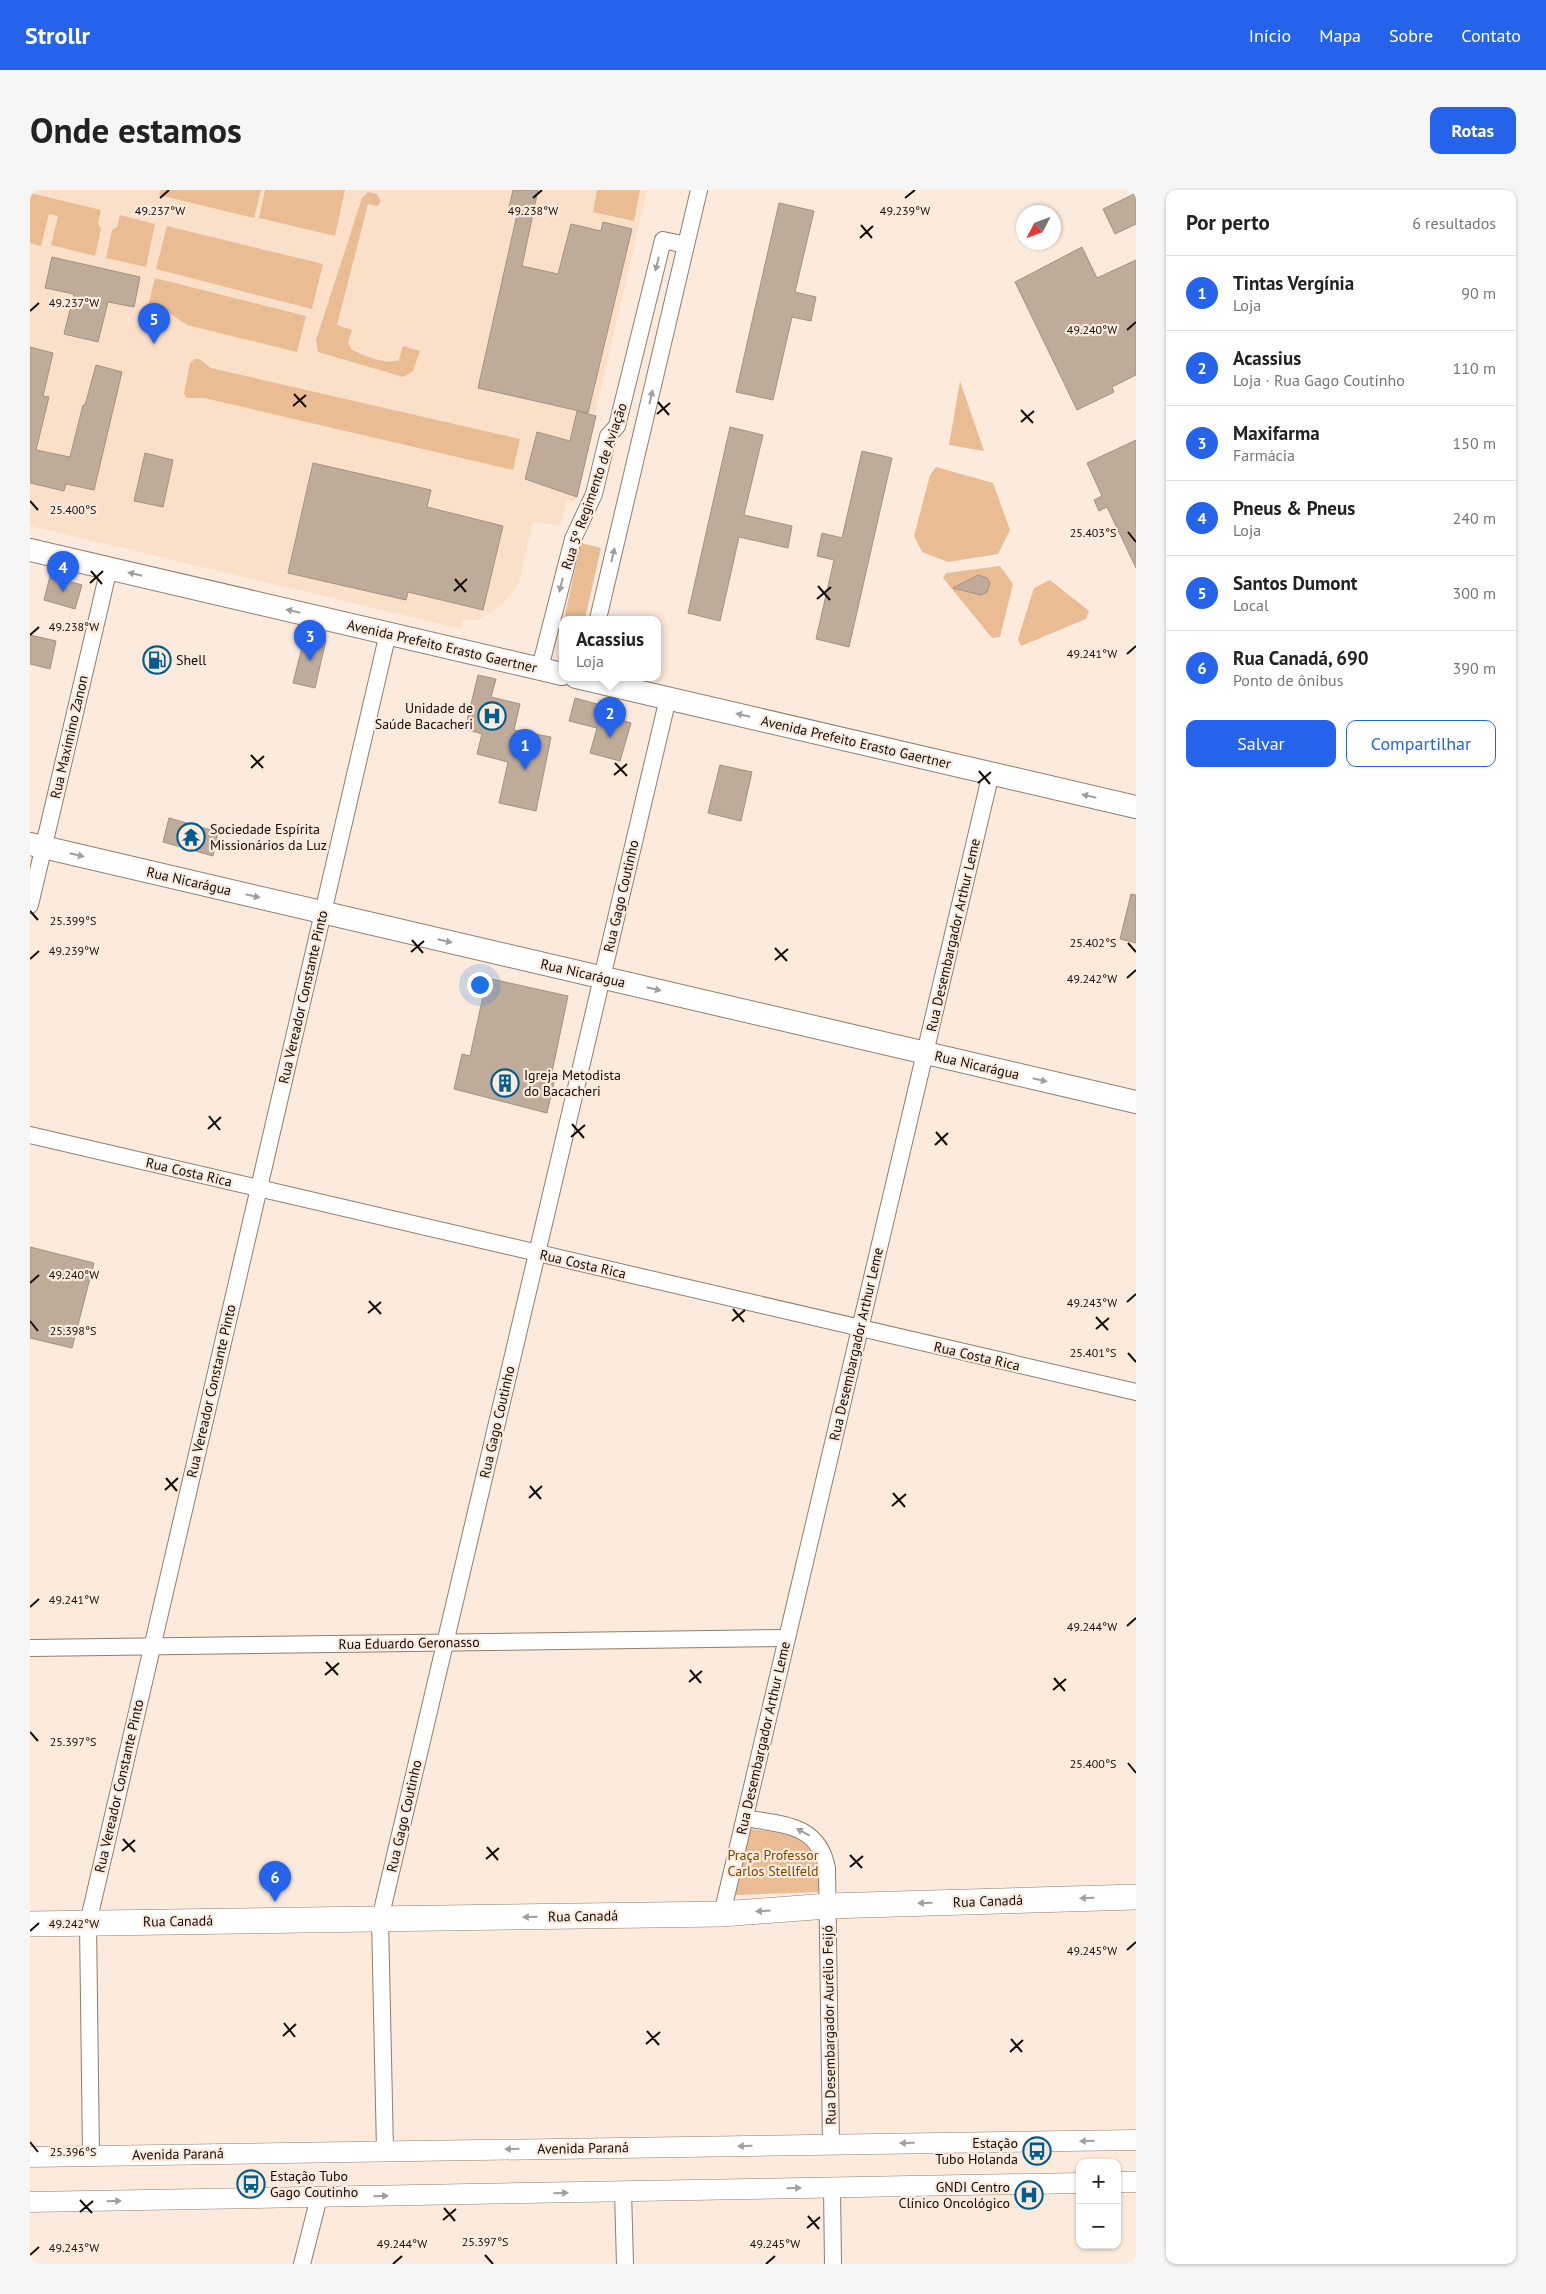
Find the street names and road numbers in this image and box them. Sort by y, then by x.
street label: Rua 5º Regimento de Aviação [557,400,631,572]
street label: Avenida Prefeito Erasto Gaertner [345,615,539,677]
street label: Rua Maximino Zanon [46,673,92,801]
street label: Avenida Prefeito Erasto Gaertner [759,711,953,773]
street label: Rua Desembargador Arthur Leme [922,837,984,1033]
street label: Rua Gago Coutinho [599,838,643,954]
street label: Rua Nicarágua [145,862,233,900]
street label: Rua Vereador Constante Pinto [274,909,332,1085]
street label: Rua Nicarágua [539,954,627,992]
street label: Rua Nicarágua [933,1046,1021,1084]
street label: Rua Costa Rica [144,1153,234,1191]
street label: Rua Costa Rica [538,1245,628,1283]
street label: Rua Desembargador Arthur Leme [825,1246,887,1442]
street label: Rua Vereador Constante Pinto [182,1303,240,1479]
street label: Rua Costa Rica [932,1337,1022,1375]
street label: Rua Gago Coutinho [475,1364,519,1480]
street label: Rua Eduardo Geronasso [338,1633,480,1653]
street label: Rua Desembargador Arthur Leme [732,1640,794,1836]
street label: Rua Vereador Constante Pinto [90,1698,148,1874]
street label: Rua Gago Coutinho [382,1758,426,1874]
street label: Rua Canadá [953,1891,1023,1911]
street label: Rua Canadá [548,1906,618,1926]
street label: Rua Canadá [143,1911,213,1931]
street label: Rua Desembargador Aurélio Feijó [818,1925,840,2125]
street label: Avenida Paraná [537,2138,629,2158]
street label: Avenida Paraná [132,2144,224,2164]

